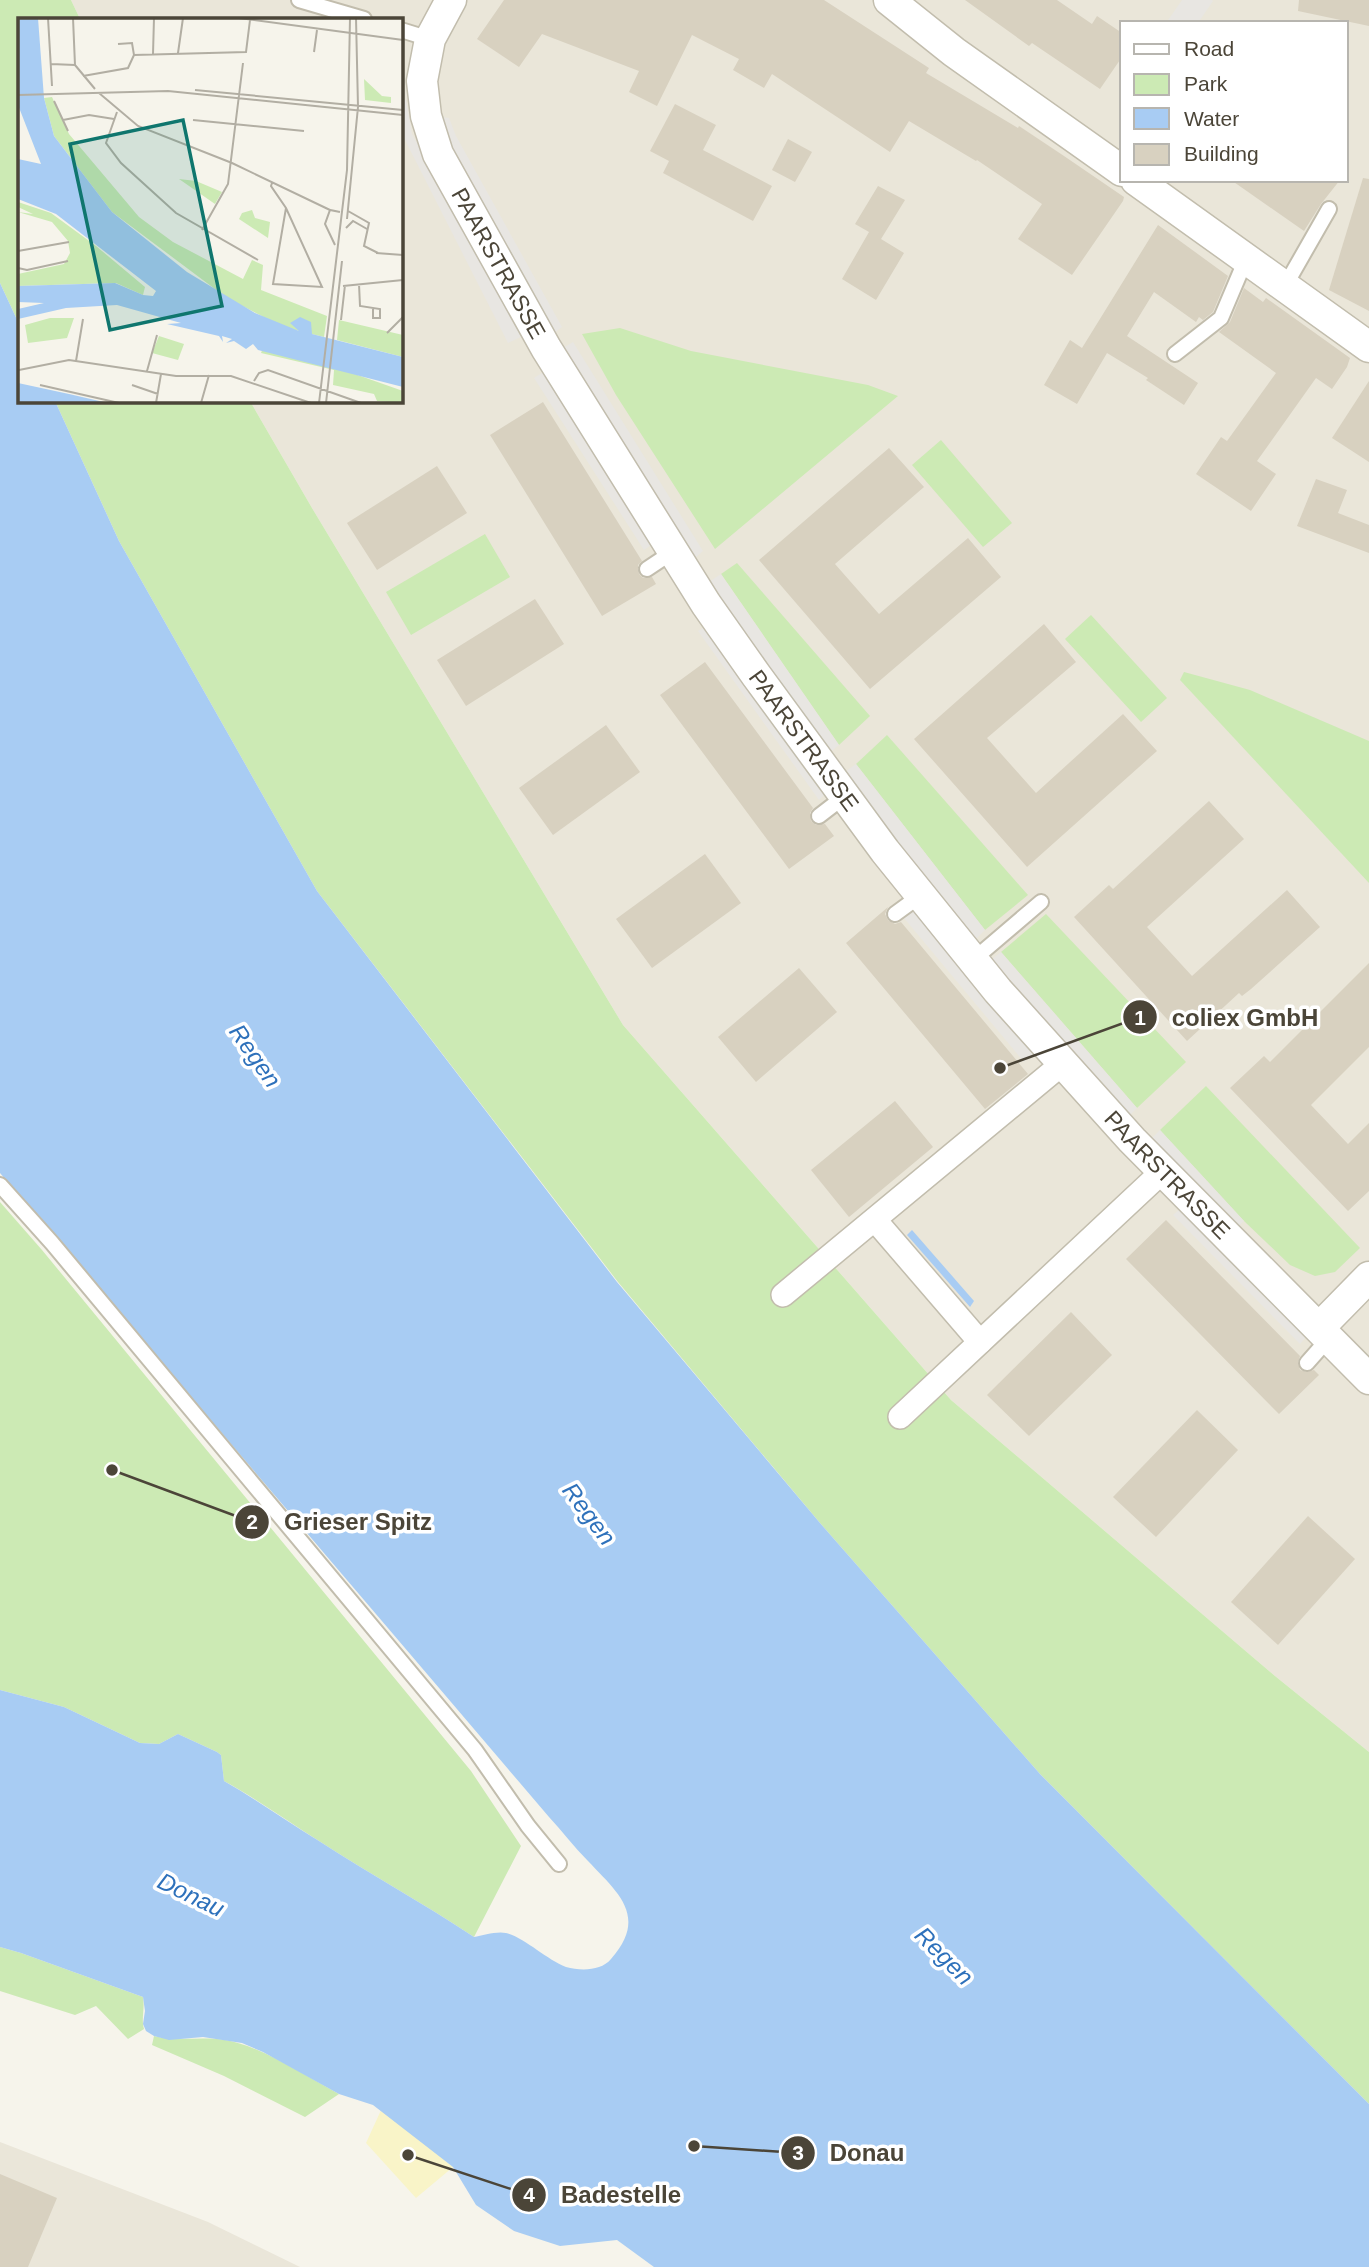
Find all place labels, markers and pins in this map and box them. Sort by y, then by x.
callout: coliex GmbH [1122,995,1332,1040]
callout: Grieser Spitz [235,1499,446,1544]
callout: Donau [781,2130,918,2175]
callout: Badestelle [512,2172,695,2217]

